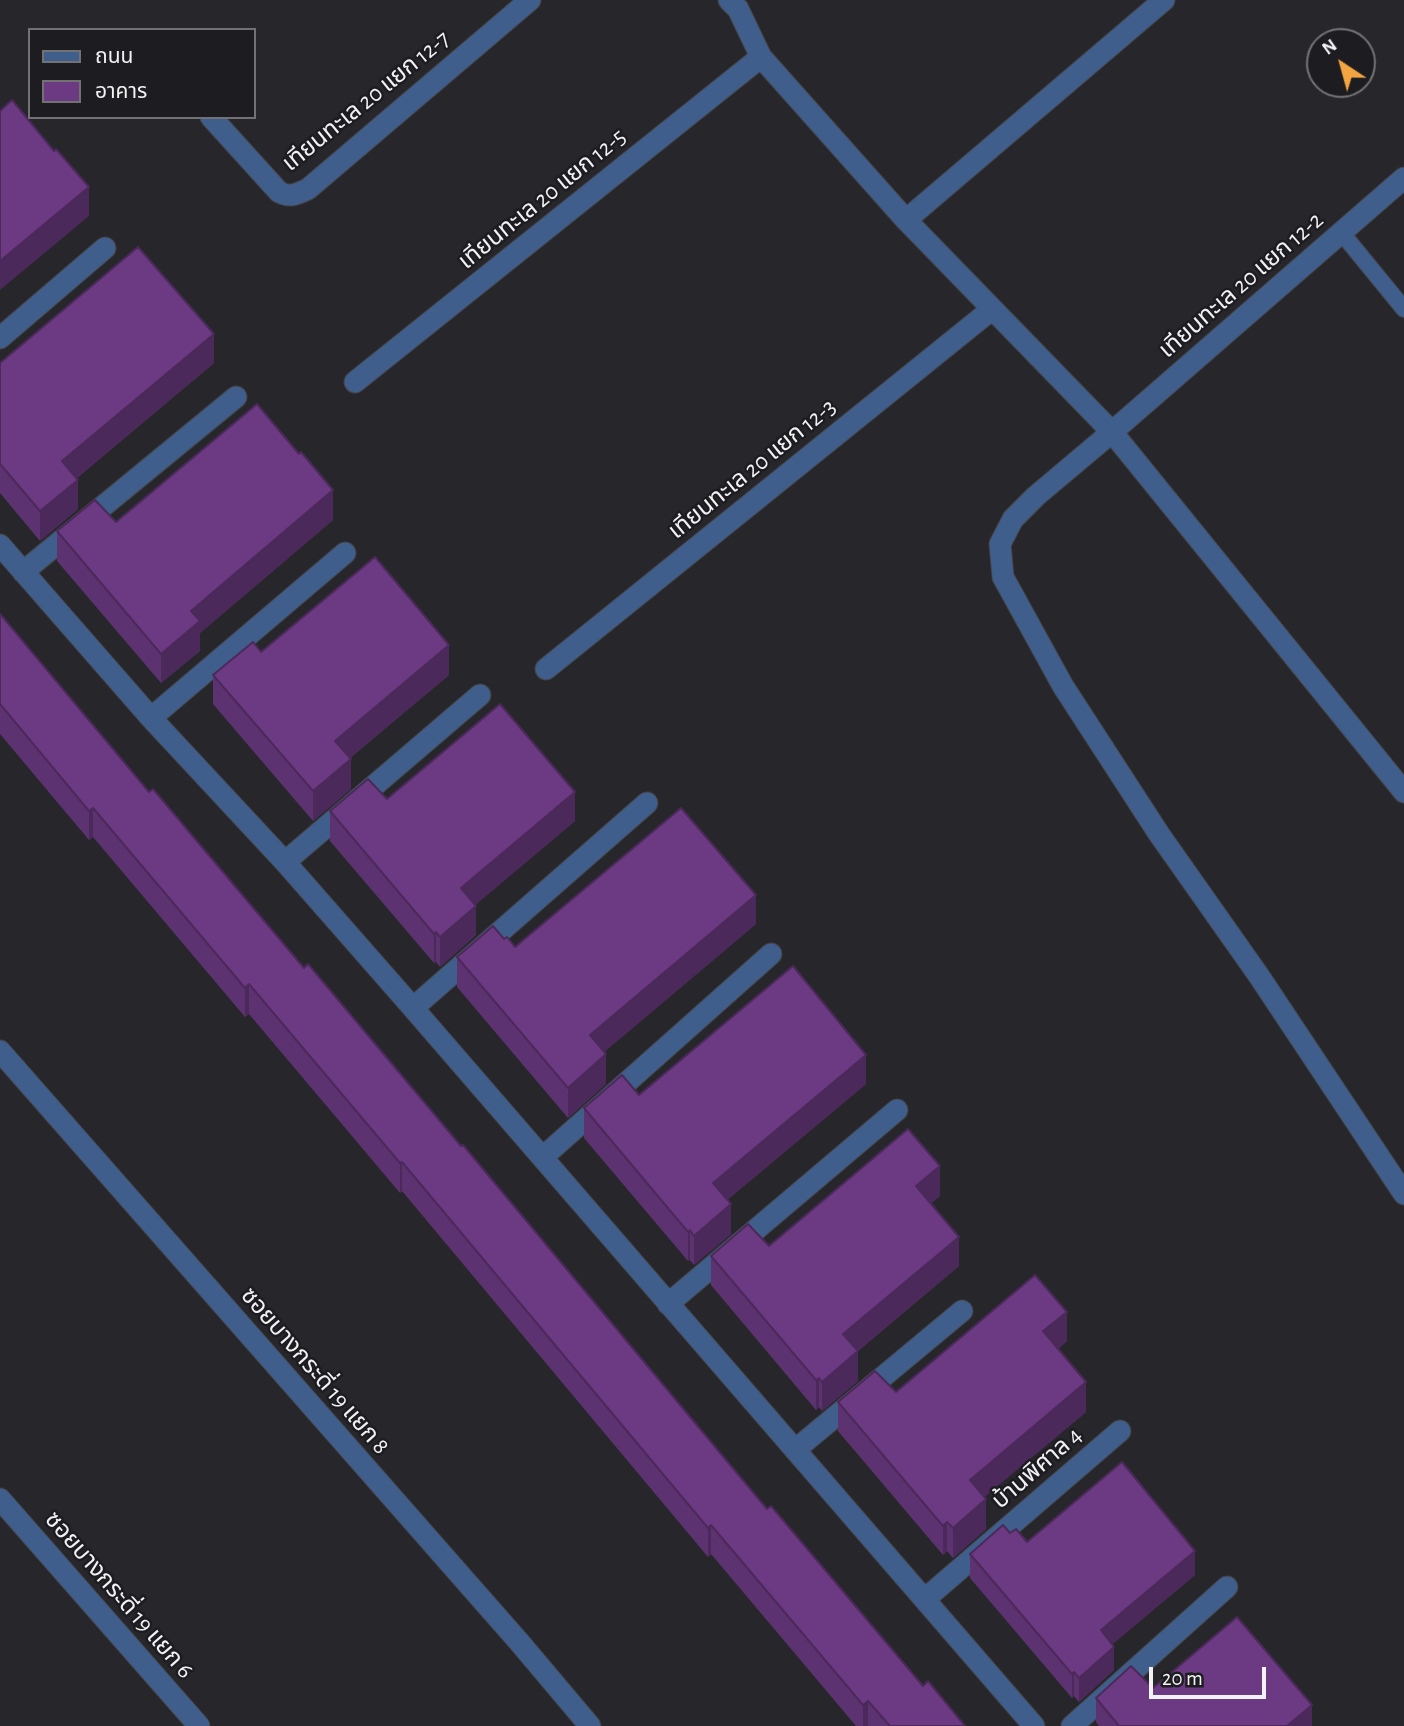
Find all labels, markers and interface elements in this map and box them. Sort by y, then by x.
street label: เทียนทะเล 20 แยก 12-7 [276,25,456,177]
legend [28,28,256,119]
north arrow [1306,28,1376,98]
text: N [1319,36,1340,59]
text: ถนน [95,46,133,67]
text: อาคาร [95,81,147,102]
street label: เทียนทะเล 20 แยก 12-5 [452,123,632,275]
street label: เทียนทะเล 20 แยก 12-2 [1153,206,1329,364]
street label: เทียนทะเล 20 แยก 12-3 [662,393,842,545]
street label: ซอยบางกระดี่ 19 แยก 8 [235,1282,395,1460]
street label: บ้านพิศาล 4 [986,1421,1088,1515]
street label: ซอยบางกระดี่ 19 แยก 6 [39,1506,199,1684]
scale bar [1152,1652,1269,1696]
text: 20 m [1162,1668,1203,1689]

